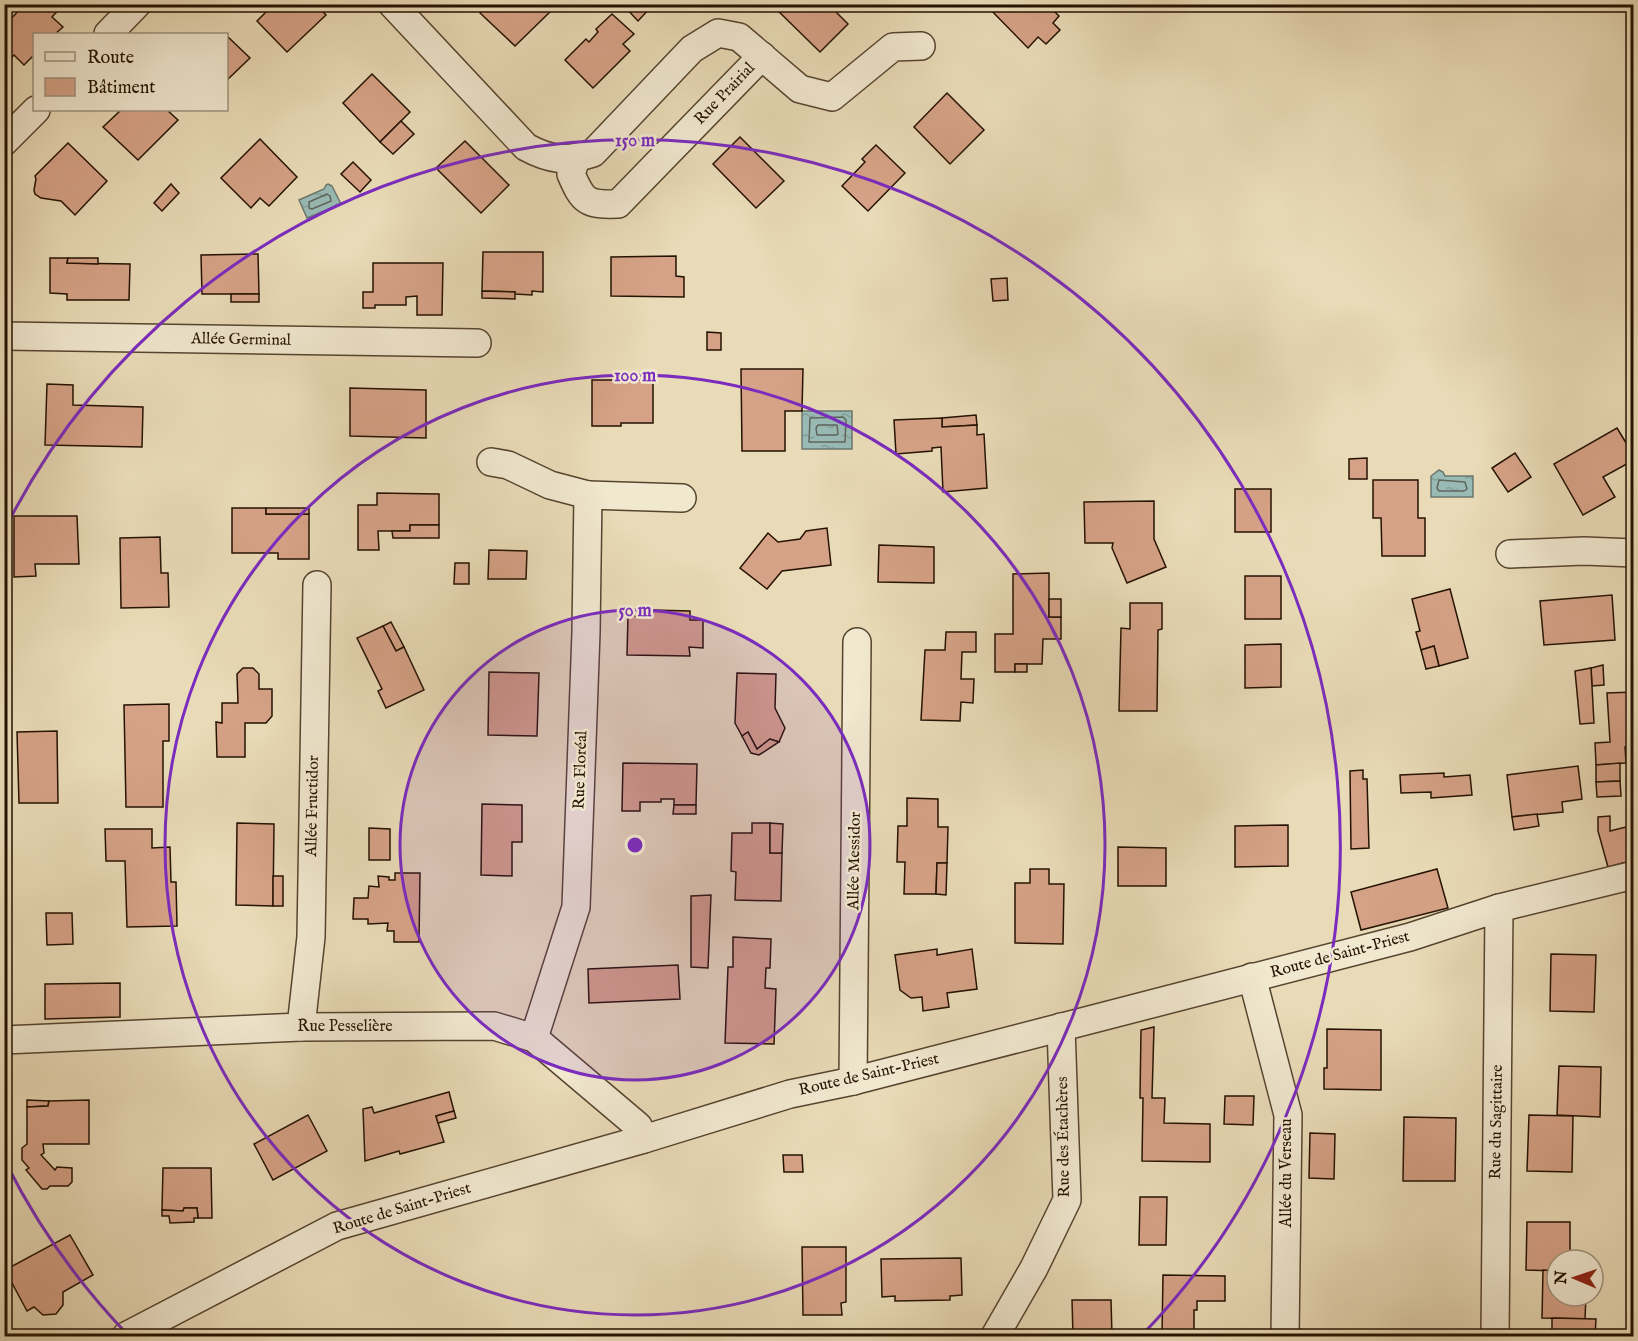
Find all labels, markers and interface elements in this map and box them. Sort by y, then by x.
legend [33,33,228,111]
text: Route [87,47,134,70]
street label: Rue Prairial [690,58,760,129]
text: Bâtiment [87,77,156,100]
text: 150 m [615,130,655,153]
street label: Allée Germinal [190,329,292,351]
text: 100 m [614,365,656,388]
text: 50 m [618,600,652,623]
street label: Rue Floréal [570,730,592,810]
street label: Allée Fructidor [302,755,324,858]
street label: Allée Messidor [844,812,866,911]
centre of rings [625,835,645,855]
street label: Route de Saint-Priest [1268,927,1412,983]
street label: Rue Pesselière [297,1017,393,1037]
street label: Route de Saint-Priest [797,1049,942,1101]
street label: Rue du Sagittaire [1486,1064,1508,1180]
street label: Rue des Étachères [1051,1076,1075,1198]
street label: Allée du Verseau [1277,1118,1297,1229]
street label: Route de Saint-Priest [331,1178,474,1240]
north arrow [1545,1248,1605,1308]
text: N [1552,1270,1572,1286]

